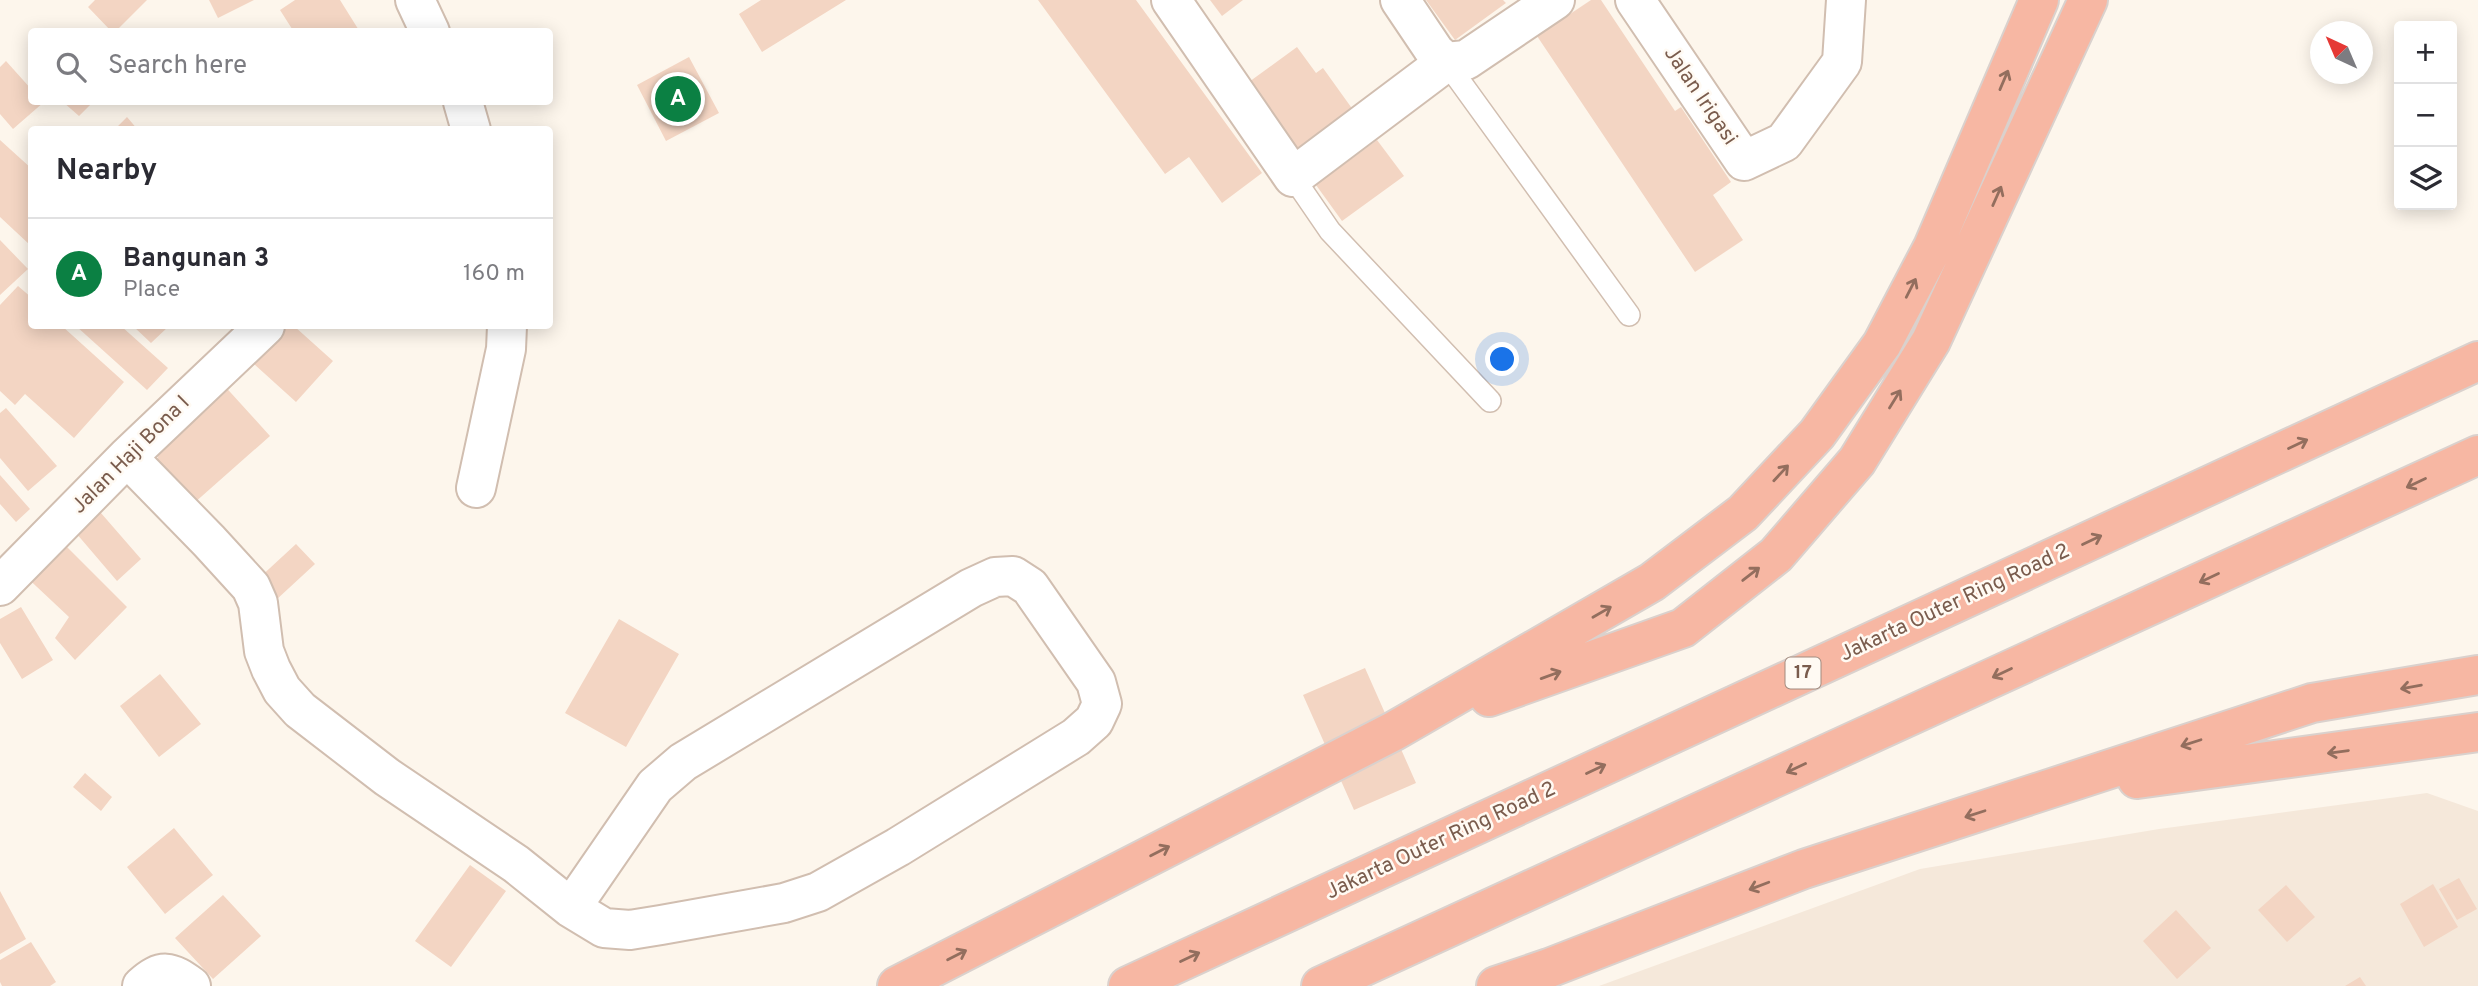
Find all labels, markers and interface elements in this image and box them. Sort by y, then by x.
north arrow [2310,21,2373,84]
map controls [2394,21,2457,210]
button: + [2394,21,2457,84]
search box [28,28,553,105]
street label: Jalan Irigasi [1657,41,1743,151]
icon: search [52,48,90,86]
text: Search here [108,50,247,83]
one-way arrow [1999,70,2012,92]
pin: A [655,73,701,125]
button: − [2394,84,2457,147]
button: layers [2394,147,2457,210]
text: Nearby [56,153,157,190]
one-way arrow [1991,186,2004,207]
text: Bangunan 3 [123,243,269,276]
text: A [71,260,87,289]
text: 160 m [463,260,525,289]
text: Place [123,276,180,305]
one-way arrow [1905,278,1919,299]
your location [1485,342,1519,376]
street label: Jalan Haji Bona I [66,390,196,520]
one-way arrow [1889,390,1903,410]
one-way arrow [2287,437,2308,450]
one-way arrow [1773,464,1789,482]
one-way arrow [2406,477,2427,490]
one-way arrow [2080,533,2102,546]
street label: Jakarta Outer Ring Road 2 [1836,538,2074,668]
one-way arrow [1742,566,1760,581]
one-way arrow [2199,572,2220,585]
one-way arrow [1592,604,1612,618]
road number: 17 [1786,658,1820,688]
one-way arrow [1992,667,2014,680]
one-way arrow [1539,668,1561,680]
one-way arrow [2400,680,2423,694]
one-way arrow [2180,737,2202,750]
one-way arrow [2327,745,2349,758]
one-way arrow [1585,762,1606,775]
one-way arrow [1786,762,1807,775]
street label: Jakarta Outer Ring Road 2 [1322,776,1560,906]
one-way arrow [1964,808,1986,821]
one-way arrow [1149,844,1170,858]
one-way arrow [1749,881,1771,894]
one-way arrow [946,948,967,961]
one-way arrow [1178,950,1200,963]

